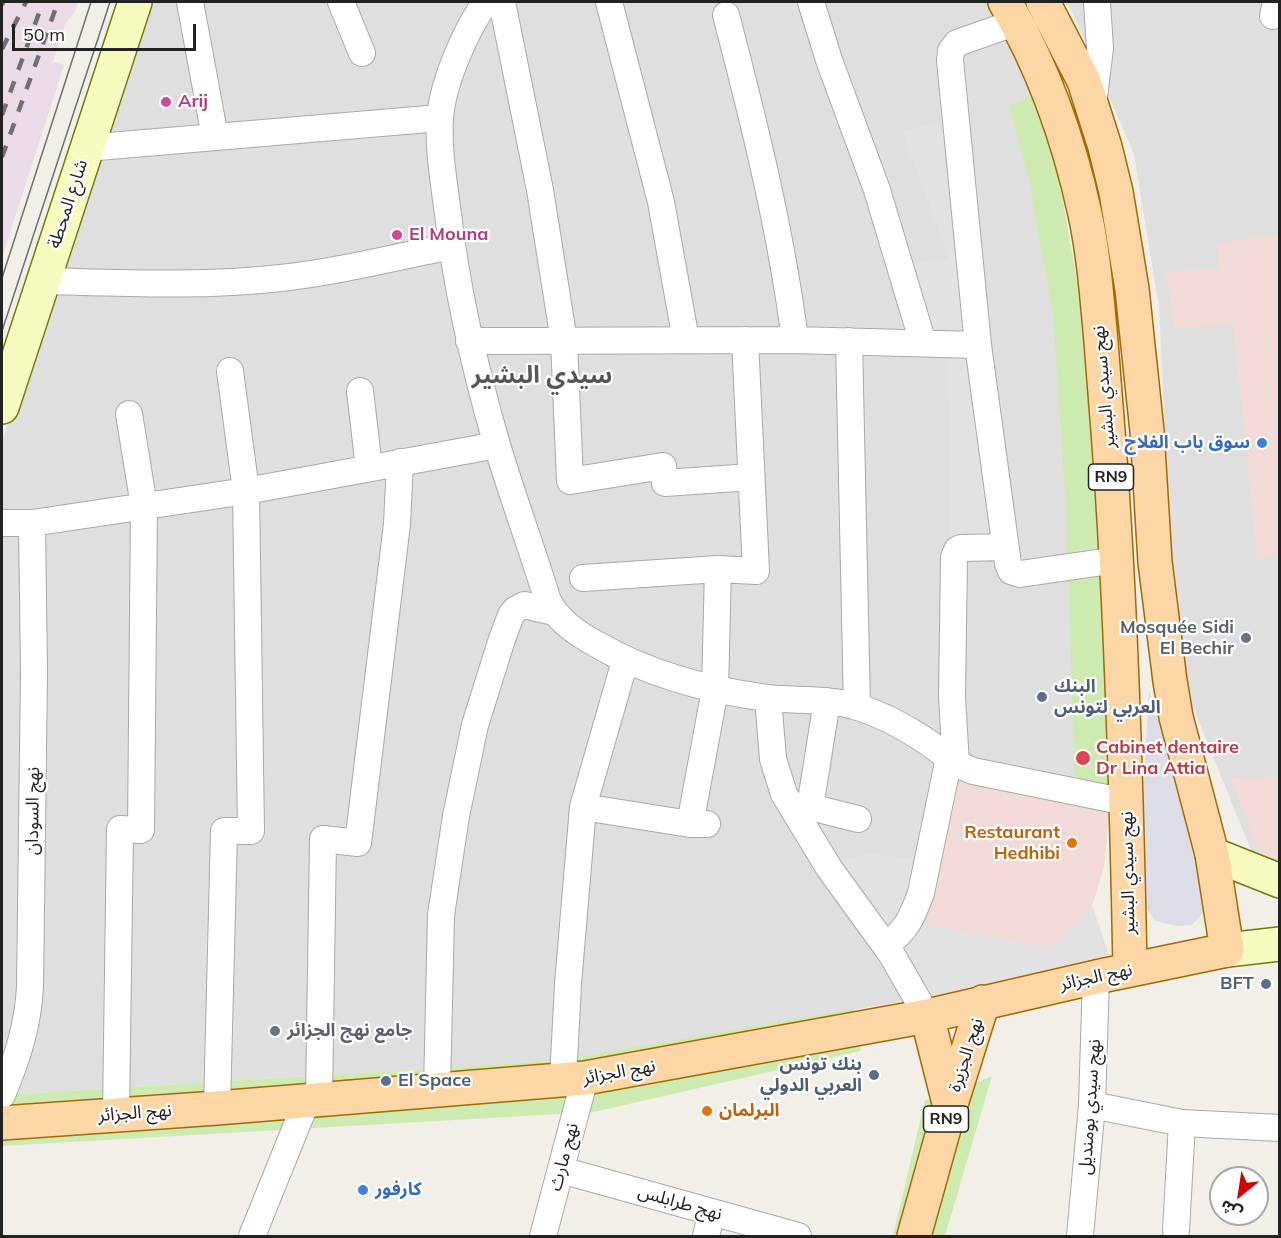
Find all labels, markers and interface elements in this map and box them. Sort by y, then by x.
scale bar [15,12,200,50]
text: 50 m [23,23,65,46]
place label: Arij [178,91,208,113]
marker: Arij [159,95,173,109]
street label: شارع المحطة [43,157,93,251]
place label: El Mouna [409,224,488,246]
marker: El Mouna [390,228,404,242]
street label: نهج سيدي البشير [1088,325,1120,449]
district label: سيدي البشير [472,362,612,390]
place label: سوق باب الفلاح [1124,432,1250,454]
marker: سوق باب الفلاح [1255,436,1269,450]
road number: RN9 [1088,464,1134,490]
place label: Mosquée Sidi El Bechir [1120,617,1234,660]
marker: Mosquée Sidi El Bechir [1239,631,1253,645]
place label: البنك العربي لتونس [1054,676,1161,718]
marker: البنك العربي لتونس [1035,690,1049,704]
place label: Cabinet dentaire Dr Lina Attia [1096,737,1239,780]
marker: Cabinet dentaire Dr Lina Attia [1074,749,1092,767]
street label: نهج السودان [21,767,45,855]
street label: نهج سيدي البشير [1116,811,1140,935]
place label: Restaurant Hedhibi [964,822,1060,864]
marker: Restaurant Hedhibi [1065,836,1079,850]
street label: نهج الجزائر [1058,959,1134,995]
place label: BFT [1220,973,1254,995]
marker: BFT [1259,977,1273,991]
street label: نهج الجزيرة [944,1015,988,1095]
place label: جامع نهج الجزائر [287,1020,412,1042]
marker: جامع نهج الجزائر [268,1024,282,1038]
street label: نهج سيدي بومنديل [1074,1038,1106,1176]
place label: بنك تونس العربي الدولي [760,1054,862,1096]
street label: نهج الجزائر [581,1055,657,1089]
marker: بنك تونس العربي الدولي [867,1068,881,1082]
place label: El Space [398,1070,471,1092]
marker: El Space [379,1074,393,1088]
street label: نهج الجزائر [97,1100,173,1126]
place label: البرلمان [719,1100,779,1122]
marker: البرلمان [700,1104,714,1118]
road number: RN9 [924,1106,968,1132]
street label: نهج مارث [545,1121,583,1193]
north arrow [1209,1166,1269,1226]
place label: كارفور [375,1179,422,1201]
street label: نهج طرابلس [635,1181,725,1225]
marker: كارفور [356,1183,370,1197]
text: ش [1217,1196,1245,1224]

